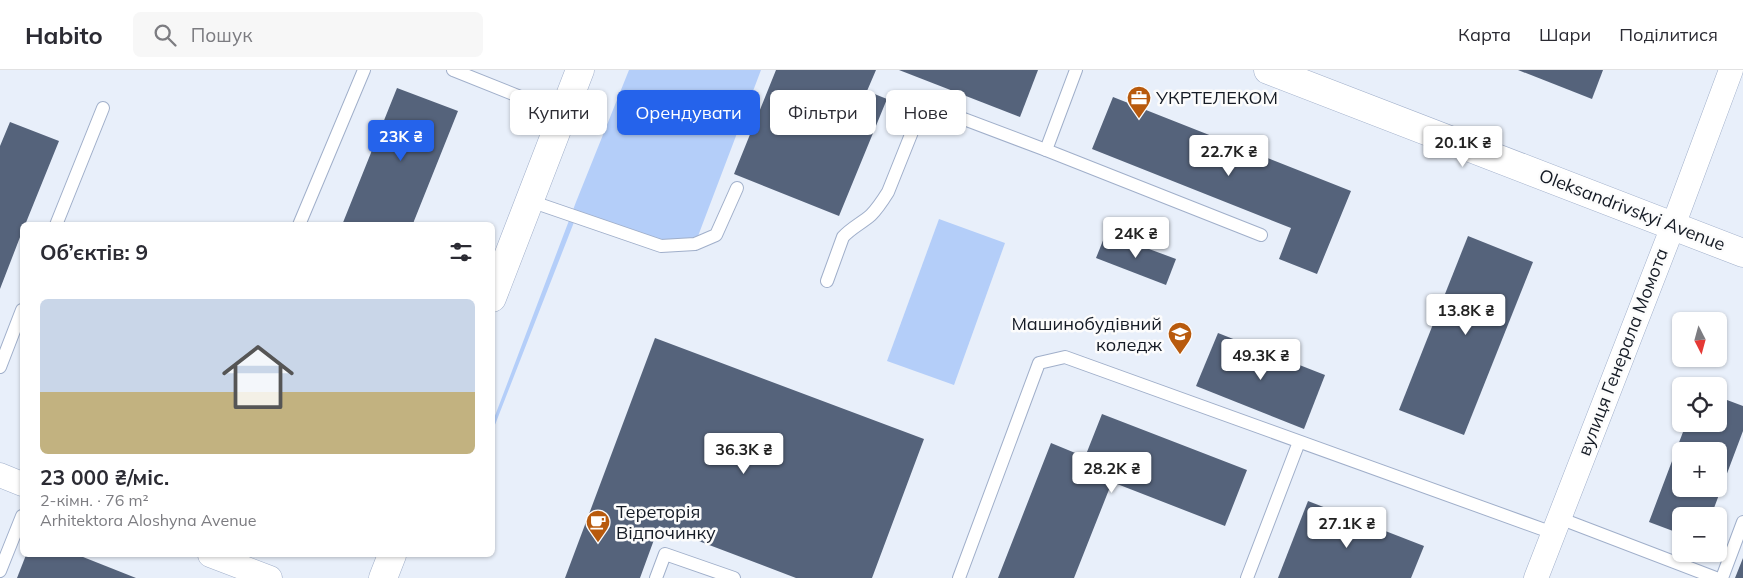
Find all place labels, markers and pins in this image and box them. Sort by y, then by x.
office icon: УКРТЕЛЕКОМ [1126,85,1152,119]
place label: УКРТЕЛЕКОМ [1155,86,1278,109]
pin: 23K ₴ [366,119,436,162]
pin: 20.1K ₴ [1417,126,1509,168]
pin: 22.7K ₴ [1183,134,1275,177]
pin: 24K ₴ [1101,216,1171,259]
pin: 13.8K ₴ [1420,294,1512,336]
place label: Машинобудівний коледж [1011,312,1162,356]
school or university icon: Машинобудівний коледж [1167,321,1193,355]
pin: 49.3K ₴ [1215,338,1307,381]
pin: 36.3K ₴ [698,432,790,475]
pin: 28.2K ₴ [1066,452,1158,494]
place label: Тереторія Відпочинку [616,500,716,544]
pin: 27.1K ₴ [1301,506,1393,549]
cafe icon: Тереторія Відпочинку [585,509,611,543]

